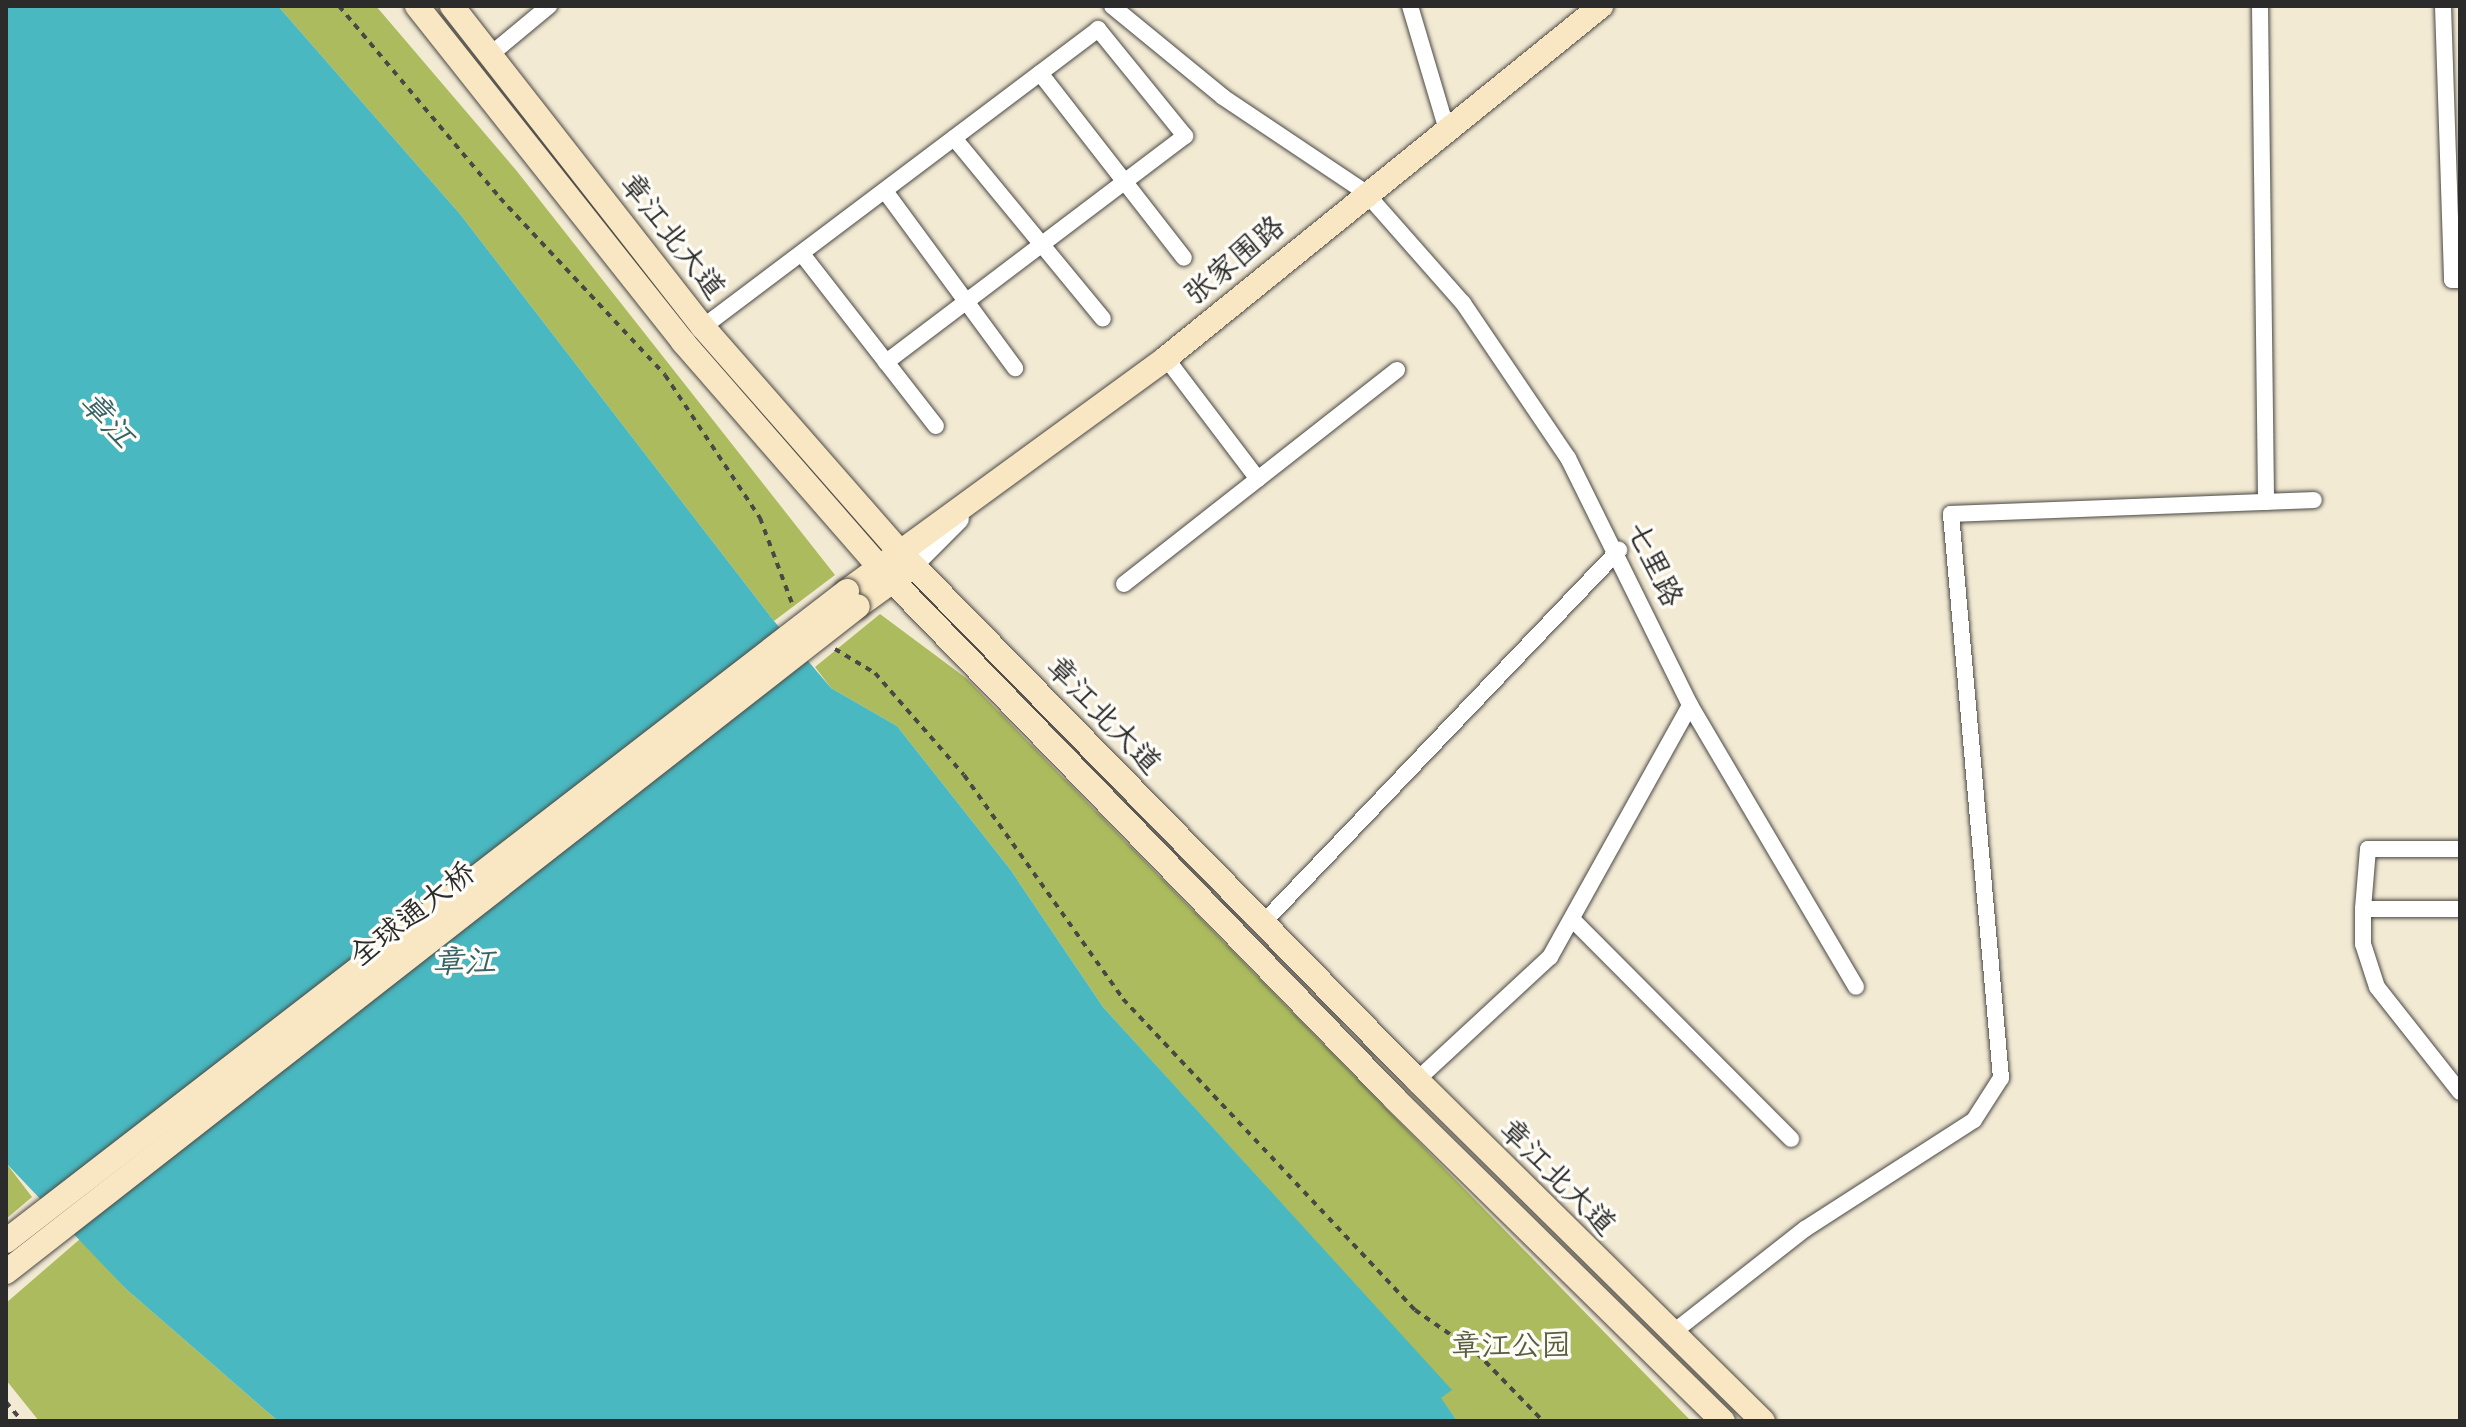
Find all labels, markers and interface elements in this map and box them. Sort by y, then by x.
street label: 章江北大道 [613,166,733,306]
street label: 张家围路 [1176,208,1292,312]
water label: 章江 [71,383,143,457]
street label: 七里路 [1619,516,1691,612]
street label: 章江北大道 [1039,649,1169,781]
street label: 全球通大桥 [342,854,482,974]
water label: 章江 [432,943,496,981]
street label: 章江北大道 [1492,1111,1624,1243]
park label: 章江公园 [1451,1327,1571,1363]

